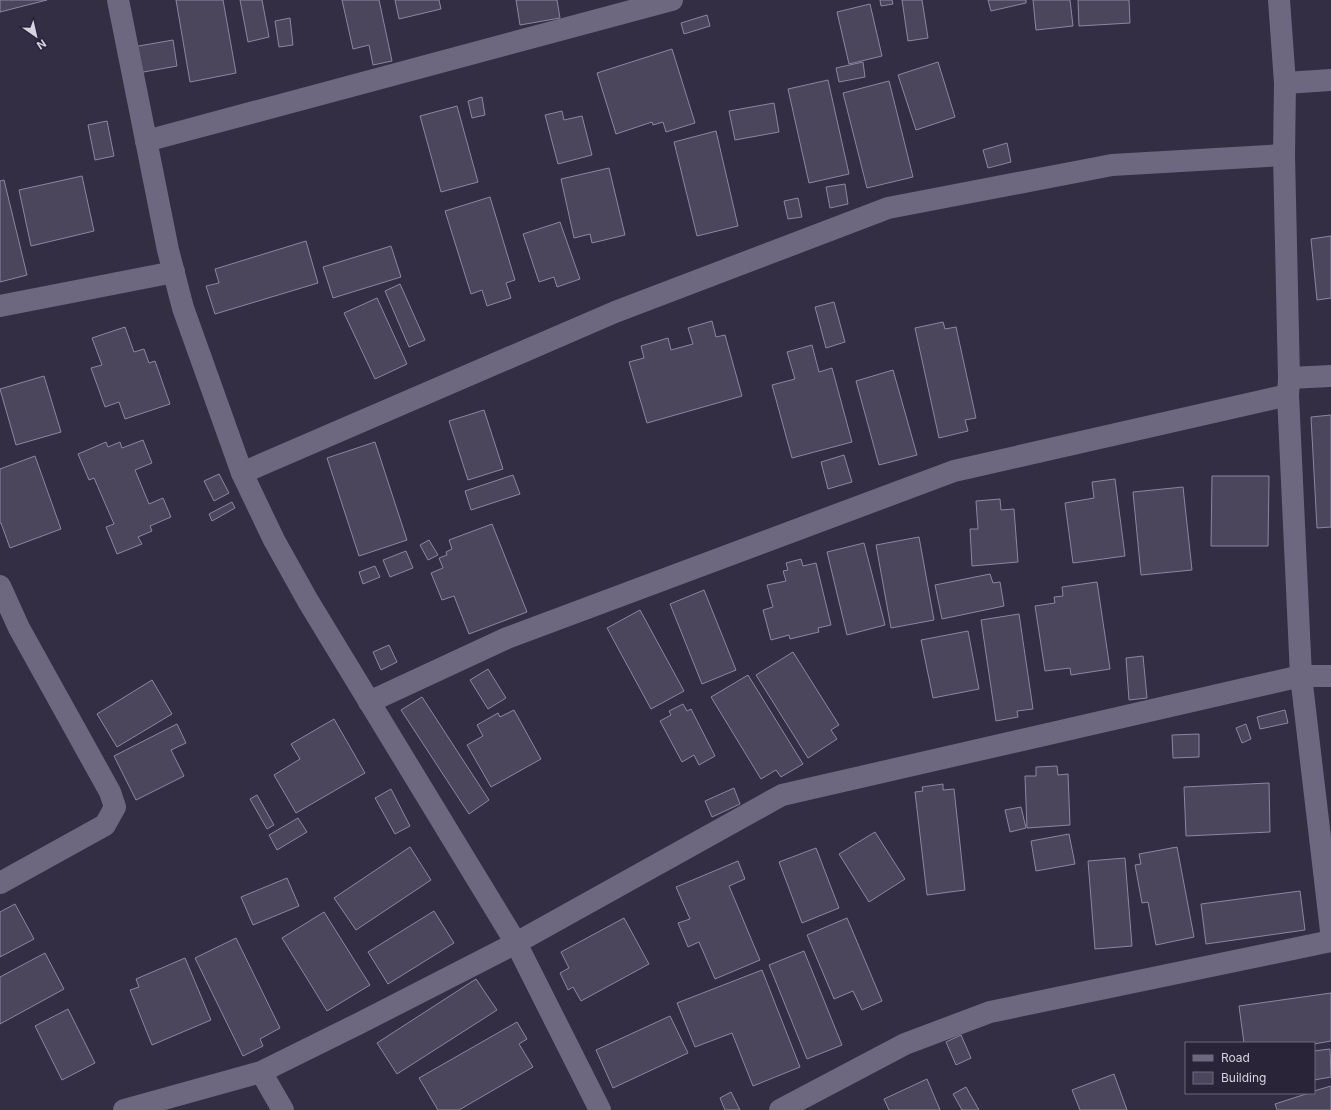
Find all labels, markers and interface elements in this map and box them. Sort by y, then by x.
north arrow [16,16,56,56]
text: N [34,36,49,52]
legend [1185,1042,1315,1094]
text: Road [1221,1050,1250,1065]
text: Building [1221,1070,1266,1085]

